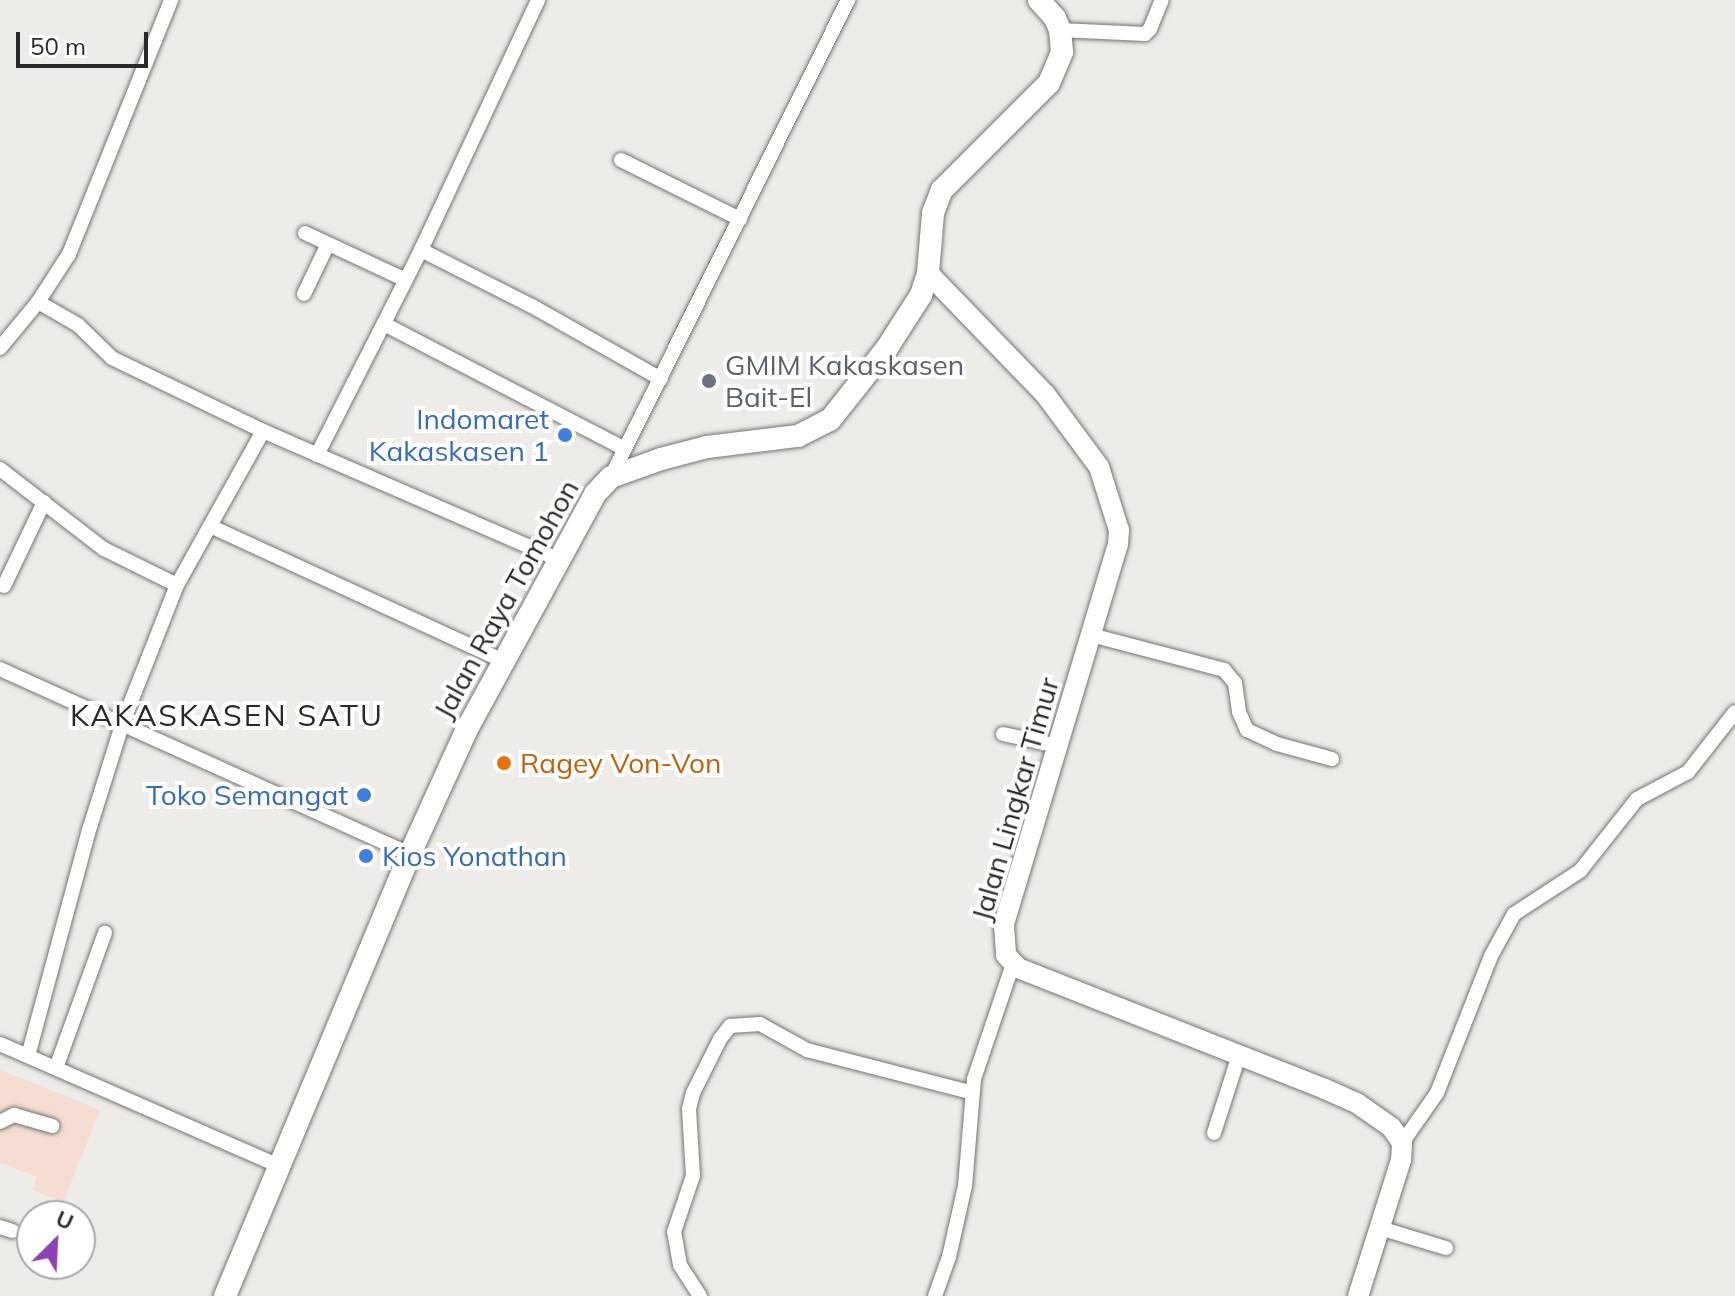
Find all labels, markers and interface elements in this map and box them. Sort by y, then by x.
scale bar [20,16,152,66]
text: 50 m [30,31,86,61]
place label: GMIM Kakaskasen Bait-El [725,348,964,414]
marker: GMIM Kakaskasen Bait-El [700,372,718,390]
place label: Indomaret Kakaskasen 1 [369,402,549,468]
marker: Indomaret Kakaskasen 1 [556,426,574,444]
street label: Jalan Raya Tomohon [426,474,586,724]
street label: Jalan Lingkar Timur [964,674,1066,924]
district label: KAKASKASEN SATU [70,697,384,733]
place label: Ragey Von-Von [520,746,721,780]
marker: Ragey Von-Von [495,754,513,772]
place label: Toko Semangat [146,778,348,812]
marker: Toko Semangat [355,786,373,804]
place label: Kios Yonathan [382,839,567,873]
marker: Kios Yonathan [357,847,375,865]
north arrow [16,1200,96,1280]
text: U [52,1204,78,1236]

